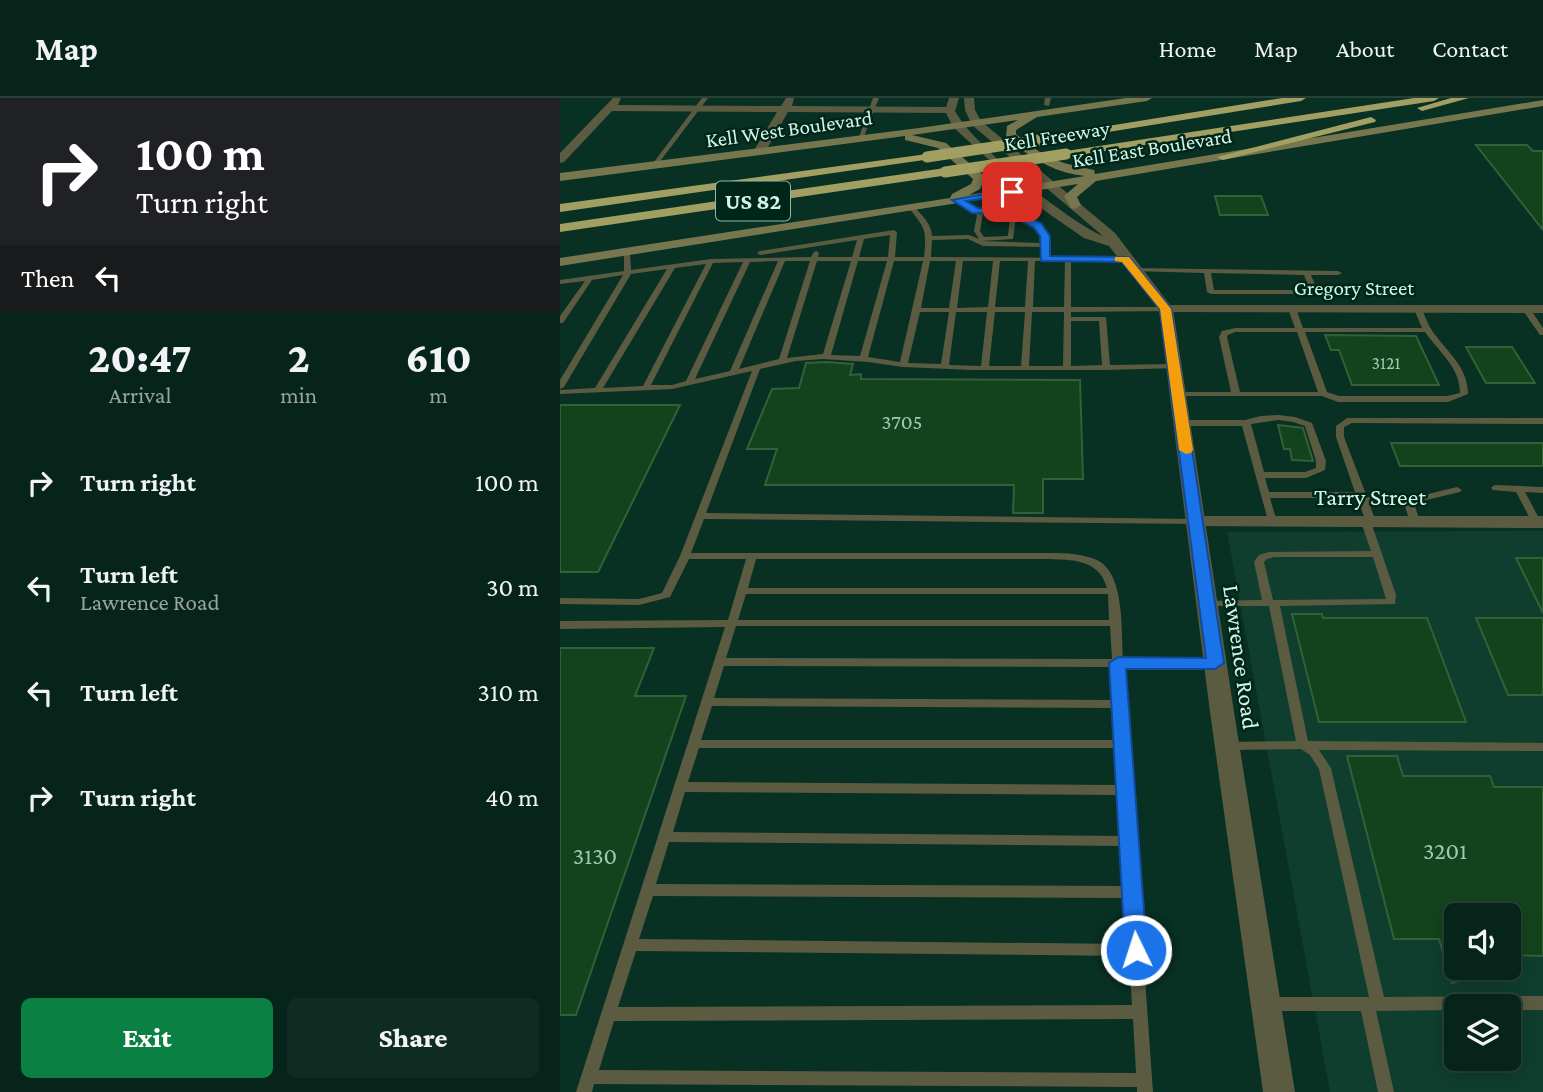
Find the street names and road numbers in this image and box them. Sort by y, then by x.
street label: Kell West Boulevard [704,105,874,153]
street label: Kell Freeway [1003,116,1112,156]
street label: Kell East Boulevard [1070,124,1234,172]
road number: US 82 [716,181,790,220]
street label: Gregory Street [1294,276,1415,300]
street label: Tarry Street [1314,483,1427,510]
street label: Lawrence Road [1218,583,1265,731]

